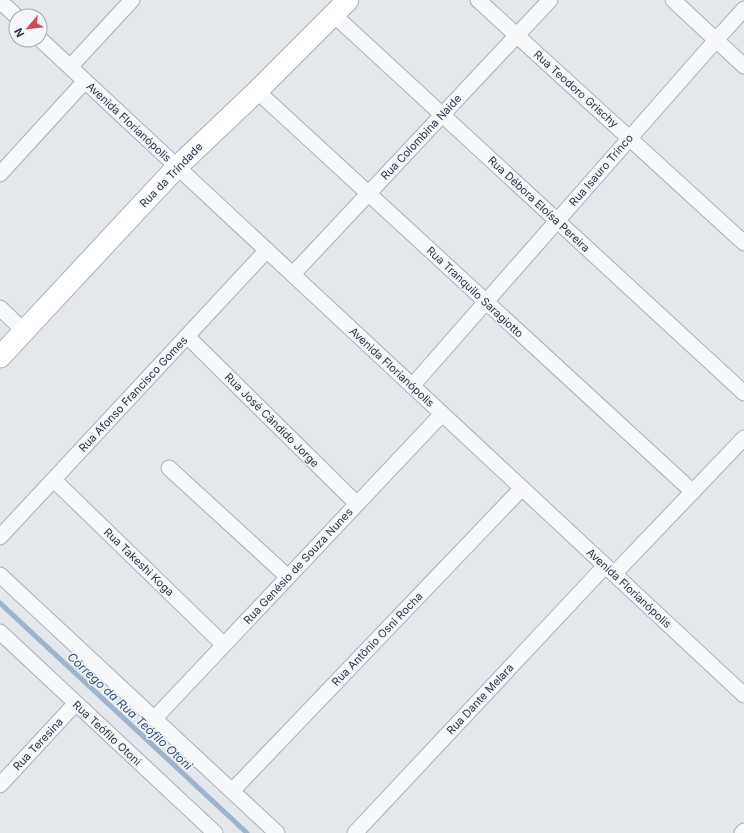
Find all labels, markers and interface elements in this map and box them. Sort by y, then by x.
north arrow [8,8,48,48]
text: N [11,26,27,40]
street label: Rua Teodoro Grischy [531,47,621,131]
street label: Avenida Florianópolis [84,79,174,165]
street label: Rua Colombina Naide [378,91,464,183]
street label: Rua Isauro Trinco [566,131,636,209]
street label: Rua da Trindade [136,140,206,210]
street label: Rua Débora Eloísa Pereira [485,153,593,255]
street label: Rua Tranquilo Saragiotto [424,243,527,341]
street label: Avenida Florianópolis [347,324,437,410]
street label: Rua Afonso Francisco Gomes [76,333,190,455]
street label: Rua José Cândido Jorge [222,370,322,470]
street label: Rua Genésio de Souza Nunes [240,505,356,627]
street label: Rua Takeshi Koga [101,525,177,599]
street label: Avenida Florianópolis [584,545,674,631]
street label: Rua Antônio Osni Rocha [329,589,425,689]
water label: Córrego da Rua Teófilo Otoni [65,649,195,773]
street label: Rua Dante Melara [444,661,516,737]
street label: Rua Teófilo Otoni [70,698,144,768]
street label: Rua Teresina [10,715,66,773]

